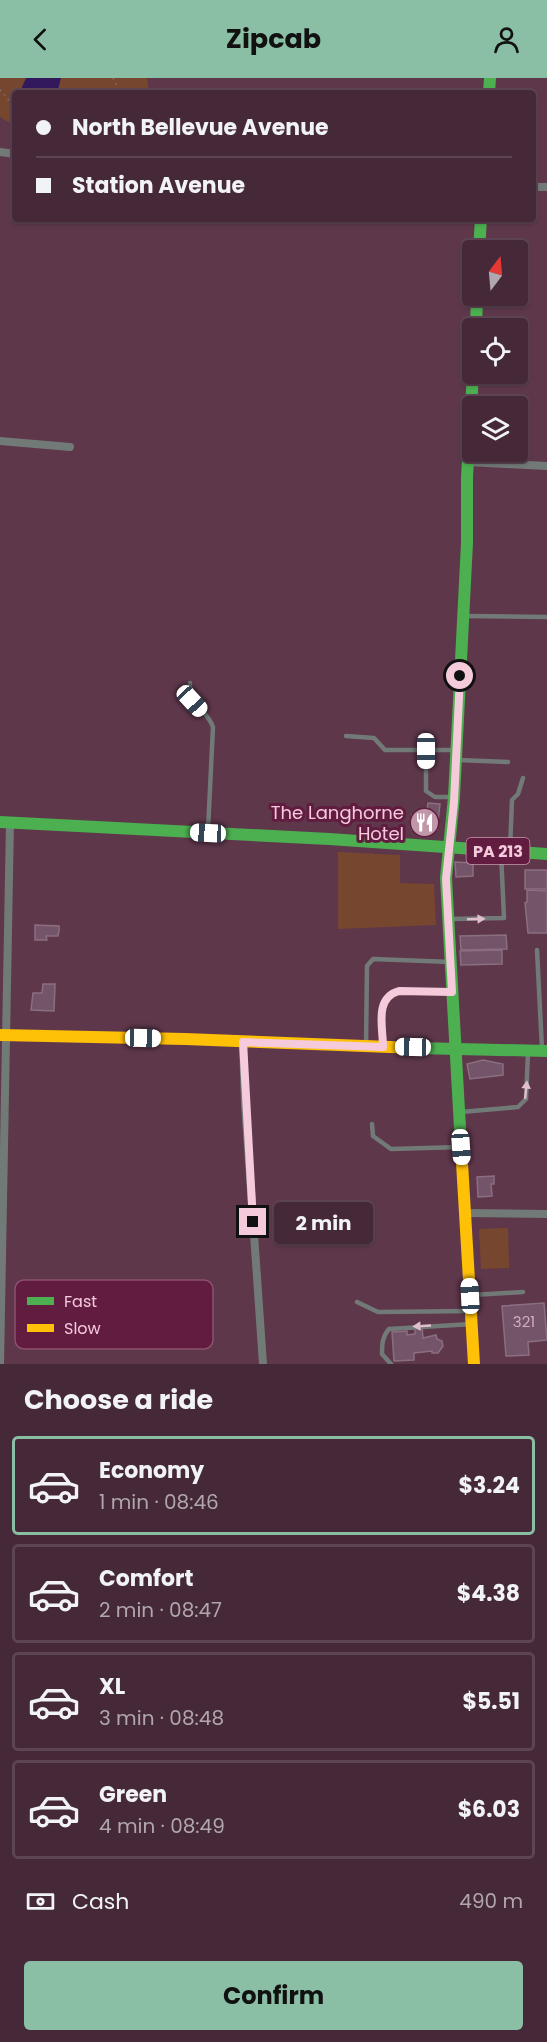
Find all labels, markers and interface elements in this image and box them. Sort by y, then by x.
text: Zipcab [226,20,321,57]
icon: back [24,23,57,56]
icon: person [490,23,523,56]
text: North Bellevue Avenue [72,112,329,143]
text: Station Avenue [72,170,245,201]
north arrow [462,240,528,306]
map controls [462,240,528,462]
button: locate [462,318,528,384]
button: layers [462,396,528,462]
route start [446,662,473,689]
car [173,682,211,720]
car [417,733,435,769]
place label: The Langhorne Hotel [271,800,404,846]
restaurant icon: The Langhorne Hotel [409,807,441,839]
car [190,823,226,843]
road number: PA 213 [466,838,530,864]
one-way arrow [467,914,486,923]
car [125,1029,161,1047]
car [395,1038,431,1056]
one-way arrow [521,1080,530,1099]
car [451,1128,471,1166]
callout: 2 min [274,1201,373,1243]
route end [239,1208,266,1235]
text: 2 min [295,1209,352,1237]
car [460,1278,480,1314]
legend [15,1280,213,1349]
text: Fast [64,1290,97,1313]
house number: 321 [513,1311,535,1332]
text: Slow [64,1317,101,1340]
one-way arrow [412,1322,431,1331]
text: Choose a ride [24,1381,213,1418]
text: Economy [99,1455,204,1486]
icon: car [27,1459,81,1513]
text: $3.24 [459,1470,520,1501]
text: 1 min · 08:46 [99,1488,219,1516]
text: Comfort [99,1563,193,1594]
icon: car [27,1567,81,1621]
text: $4.38 [457,1578,520,1609]
text: 2 min · 08:47 [99,1596,222,1624]
text: XL [99,1671,125,1702]
icon: car [27,1675,81,1729]
text: $5.51 [462,1686,520,1717]
text: 3 min · 08:48 [99,1704,224,1732]
text: Green [99,1779,167,1810]
icon: car [27,1783,81,1837]
text: $6.03 [458,1794,520,1825]
text: 4 min · 08:49 [99,1812,225,1840]
icon: cash [24,1885,57,1918]
text: Cash [72,1886,129,1917]
text: 490 m [459,1887,523,1915]
button: Confirm [24,1961,523,2030]

